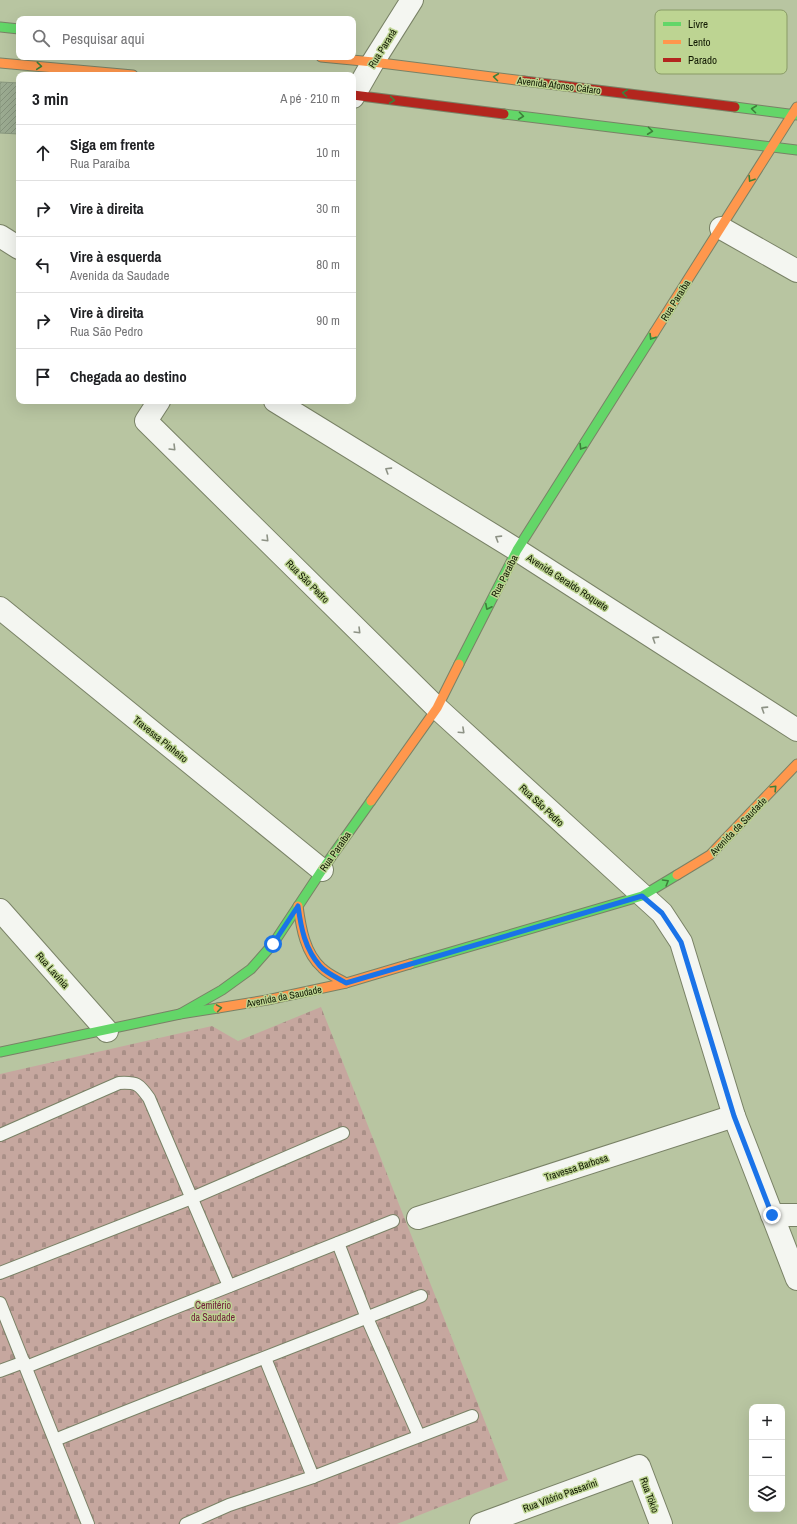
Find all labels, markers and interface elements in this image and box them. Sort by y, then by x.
legend [655,10,787,74]
search box [16,16,356,60]
text: Livre [688,17,708,31]
street label: Rua Paraná [365,26,400,70]
icon: search [30,27,52,49]
text: Pesquisar aqui [62,28,145,49]
text: Lento [688,35,711,49]
text: Parado [688,53,717,67]
one-way arrow [36,62,42,71]
one-way arrow [493,73,499,82]
street label: Avenida Afonso Cáfaro [515,74,602,97]
text: 3 min [32,87,68,110]
one-way arrow [622,89,628,98]
text: A pé · 210 m [280,90,340,107]
one-way arrow [389,95,395,104]
one-way arrow [751,105,757,114]
one-way arrow [518,111,524,120]
one-way arrow [647,127,653,136]
text: Siga em frente [70,134,155,155]
icon: ahead [32,142,54,164]
text: 10 m [316,144,340,161]
text: Rua Paraíba [70,155,130,172]
one-way arrow [749,175,756,182]
icon: right [32,198,54,220]
text: Vire à direita [70,198,144,219]
text: 30 m [316,200,340,217]
text: Vire à esquerda [70,246,161,267]
icon: left [32,254,54,276]
text: 80 m [316,256,340,273]
text: Avenida da Saudade [70,267,169,284]
street label: Rua Paraíba [658,277,693,323]
text: Vire à direita [70,302,144,323]
icon: right [32,310,54,332]
text: 90 m [316,312,340,329]
text: Rua São Pedro [70,323,143,340]
one-way arrow [649,333,657,340]
icon: arrive [32,366,54,388]
text: Chegada ao destino [70,366,187,387]
one-way arrow [168,443,176,451]
one-way arrow [580,443,587,450]
one-way arrow [385,468,392,475]
one-way arrow [261,534,269,542]
one-way arrow [495,536,502,543]
street label: Avenida Geraldo Roquete [524,551,611,614]
street label: Rua Paraíba [488,552,521,600]
street label: Rua São Pedro [283,557,332,606]
one-way arrow [486,603,493,610]
one-way arrow [353,626,361,634]
one-way arrow [652,636,659,643]
one-way arrow [761,706,768,714]
street label: Travessa Pinheiro [131,713,191,766]
one-way arrow [457,726,465,734]
street label: Rua São Pedro [517,781,567,830]
one-way arrow [769,785,777,793]
street label: Avenida da Saudade [706,794,770,859]
street label: Rua Paraíba [317,828,354,874]
one-way arrow [662,879,669,886]
route start [264,935,282,953]
street label: Rua Lavínia [33,949,72,992]
street label: Avenida da Saudade [244,983,323,1010]
one-way arrow [216,1004,222,1012]
street label: Travessa Barbosa [543,1151,610,1184]
route end [763,1206,781,1224]
park label: Cemitério da Saudade [191,1299,236,1324]
map controls [749,1404,785,1512]
button: + [749,1404,785,1440]
button: − [749,1440,785,1476]
street label: Rua Vitório Passarini [521,1476,599,1515]
street label: Rua Tókio [637,1476,662,1515]
button: layers [749,1476,785,1512]

